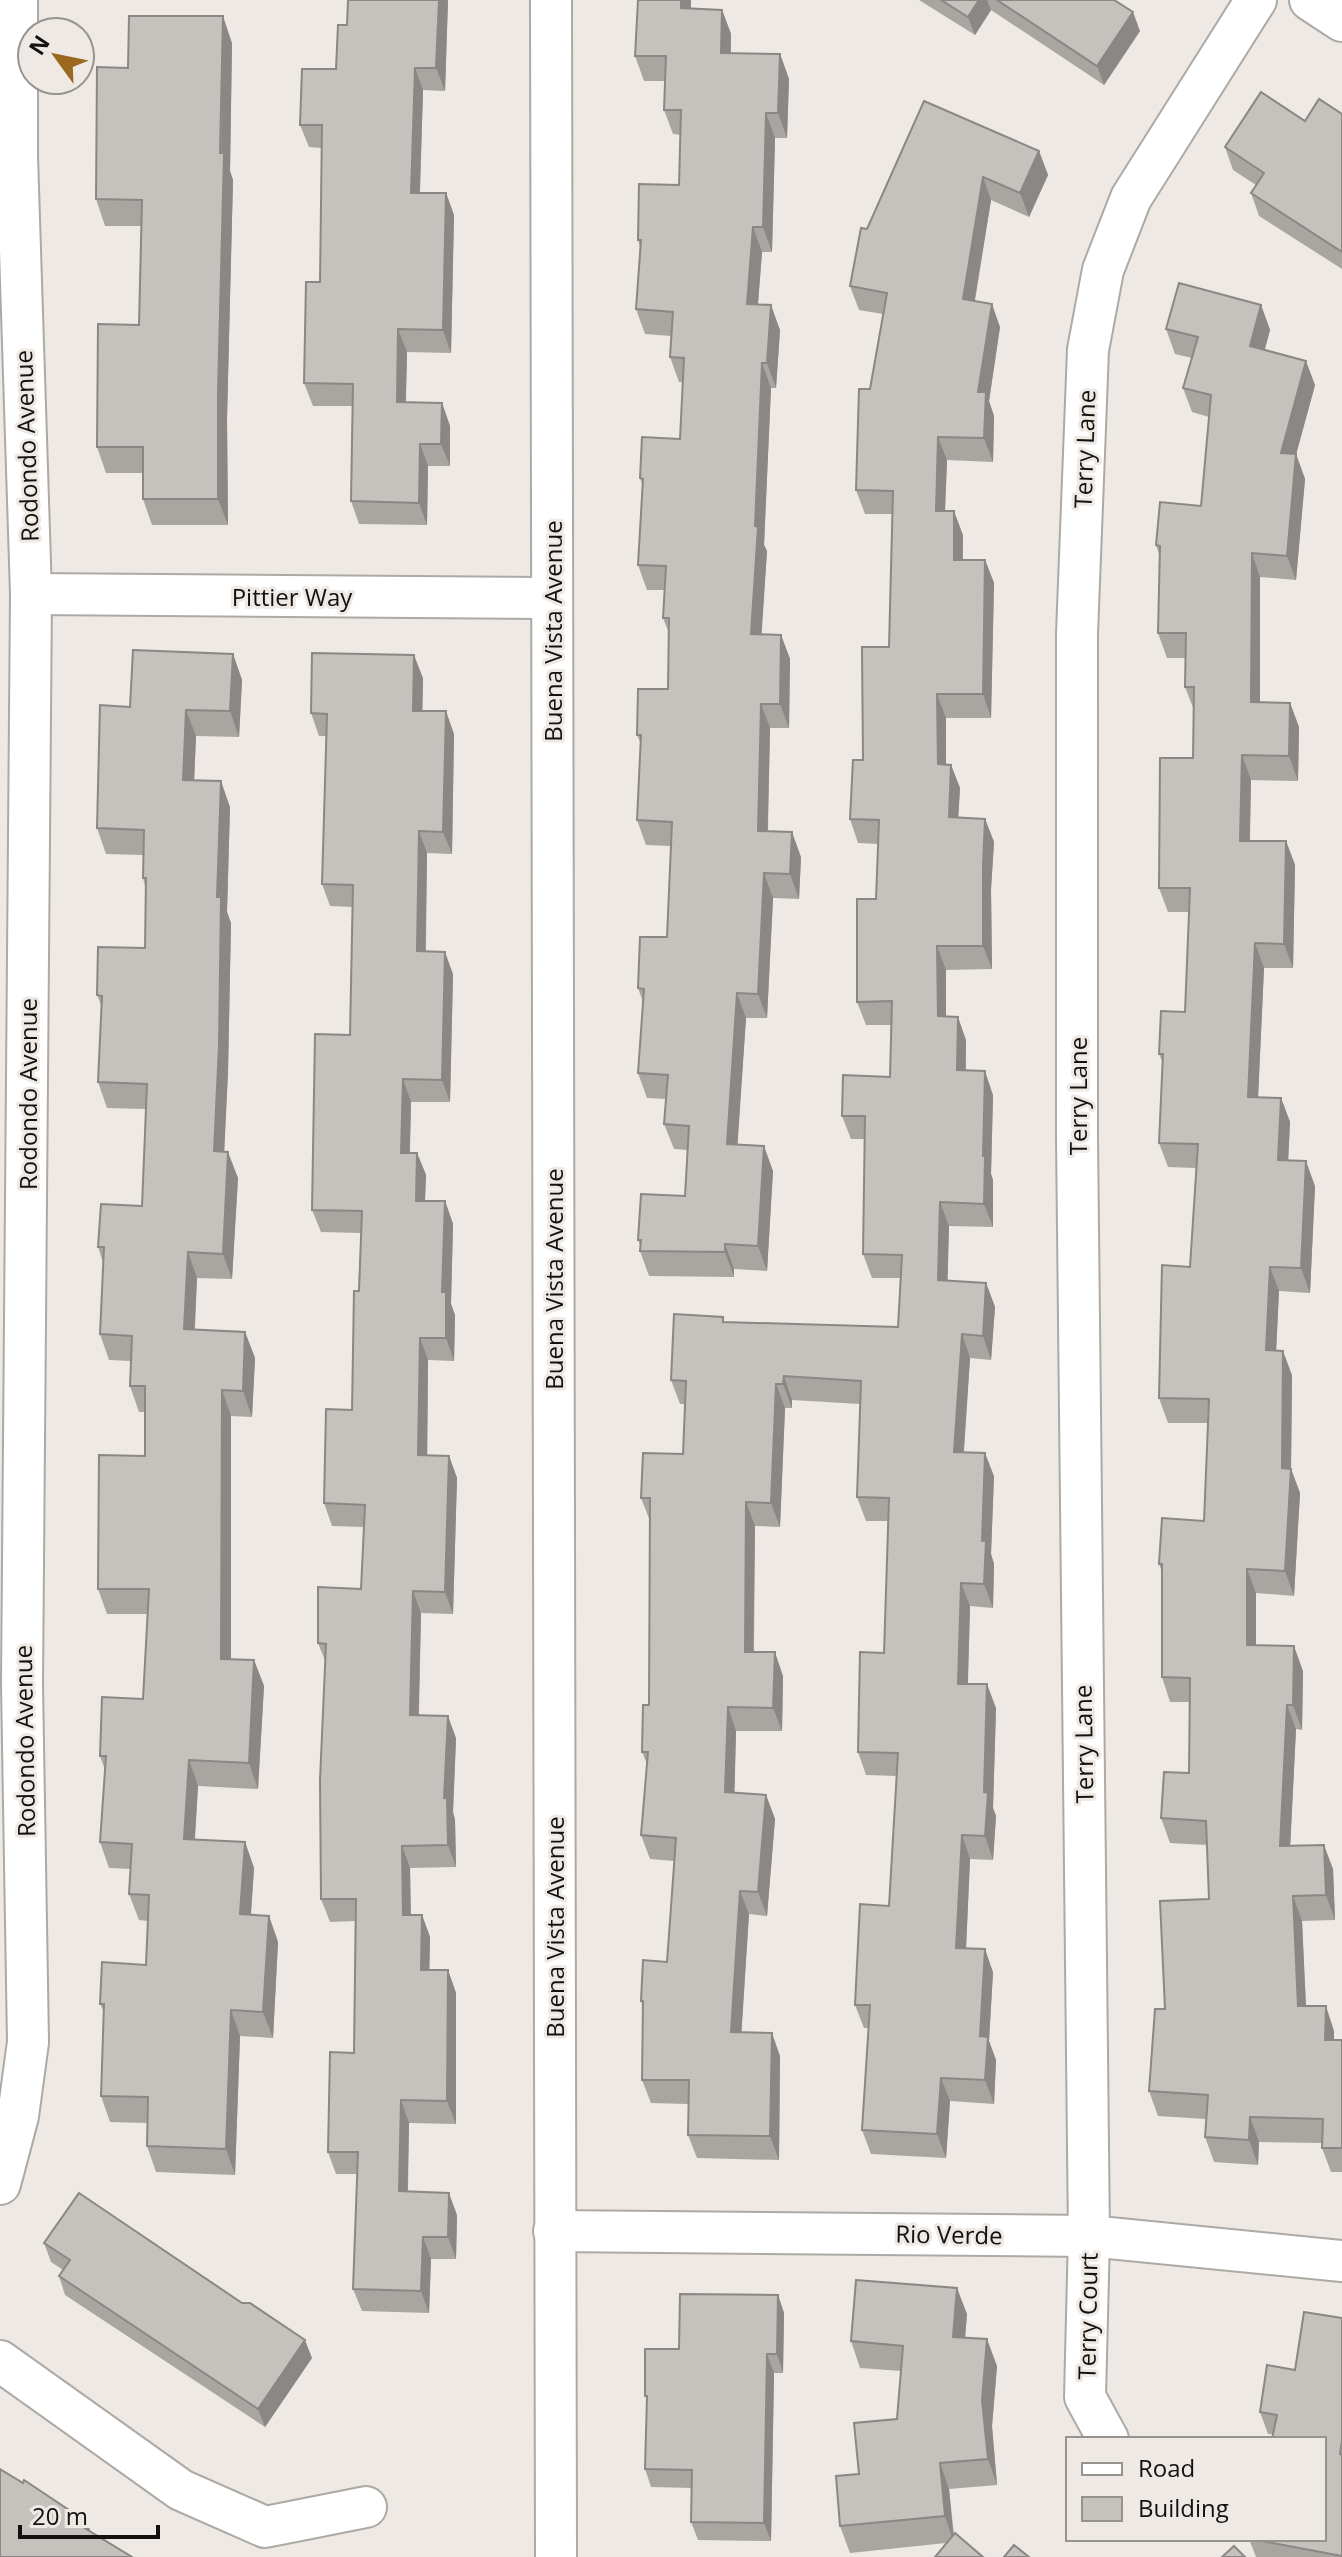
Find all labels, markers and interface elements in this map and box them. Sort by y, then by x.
north arrow [16,16,96,96]
text: N [21,29,56,60]
street label: Rodondo Avenue [6,349,46,543]
street label: Terry Lane [1065,389,1103,509]
street label: Buena Vista Avenue [536,520,569,742]
street label: Pittier Way [232,580,353,613]
street label: Rodondo Avenue [11,998,44,1190]
street label: Terry Lane [1061,1037,1094,1155]
street label: Buena Vista Avenue [537,1168,570,1390]
street label: Rodondo Avenue [6,1645,42,1837]
street label: Terry Lane [1065,1684,1101,1804]
street label: Buena Vista Avenue [538,1816,571,2038]
street label: Rio Verde [895,2217,1003,2251]
street label: Terry Court [1069,2252,1105,2380]
legend [1066,2437,1326,2541]
text: Road [1138,2451,1195,2484]
scale bar [20,2489,158,2539]
text: Building [1138,2491,1229,2524]
text: 20 m [32,2499,88,2532]

